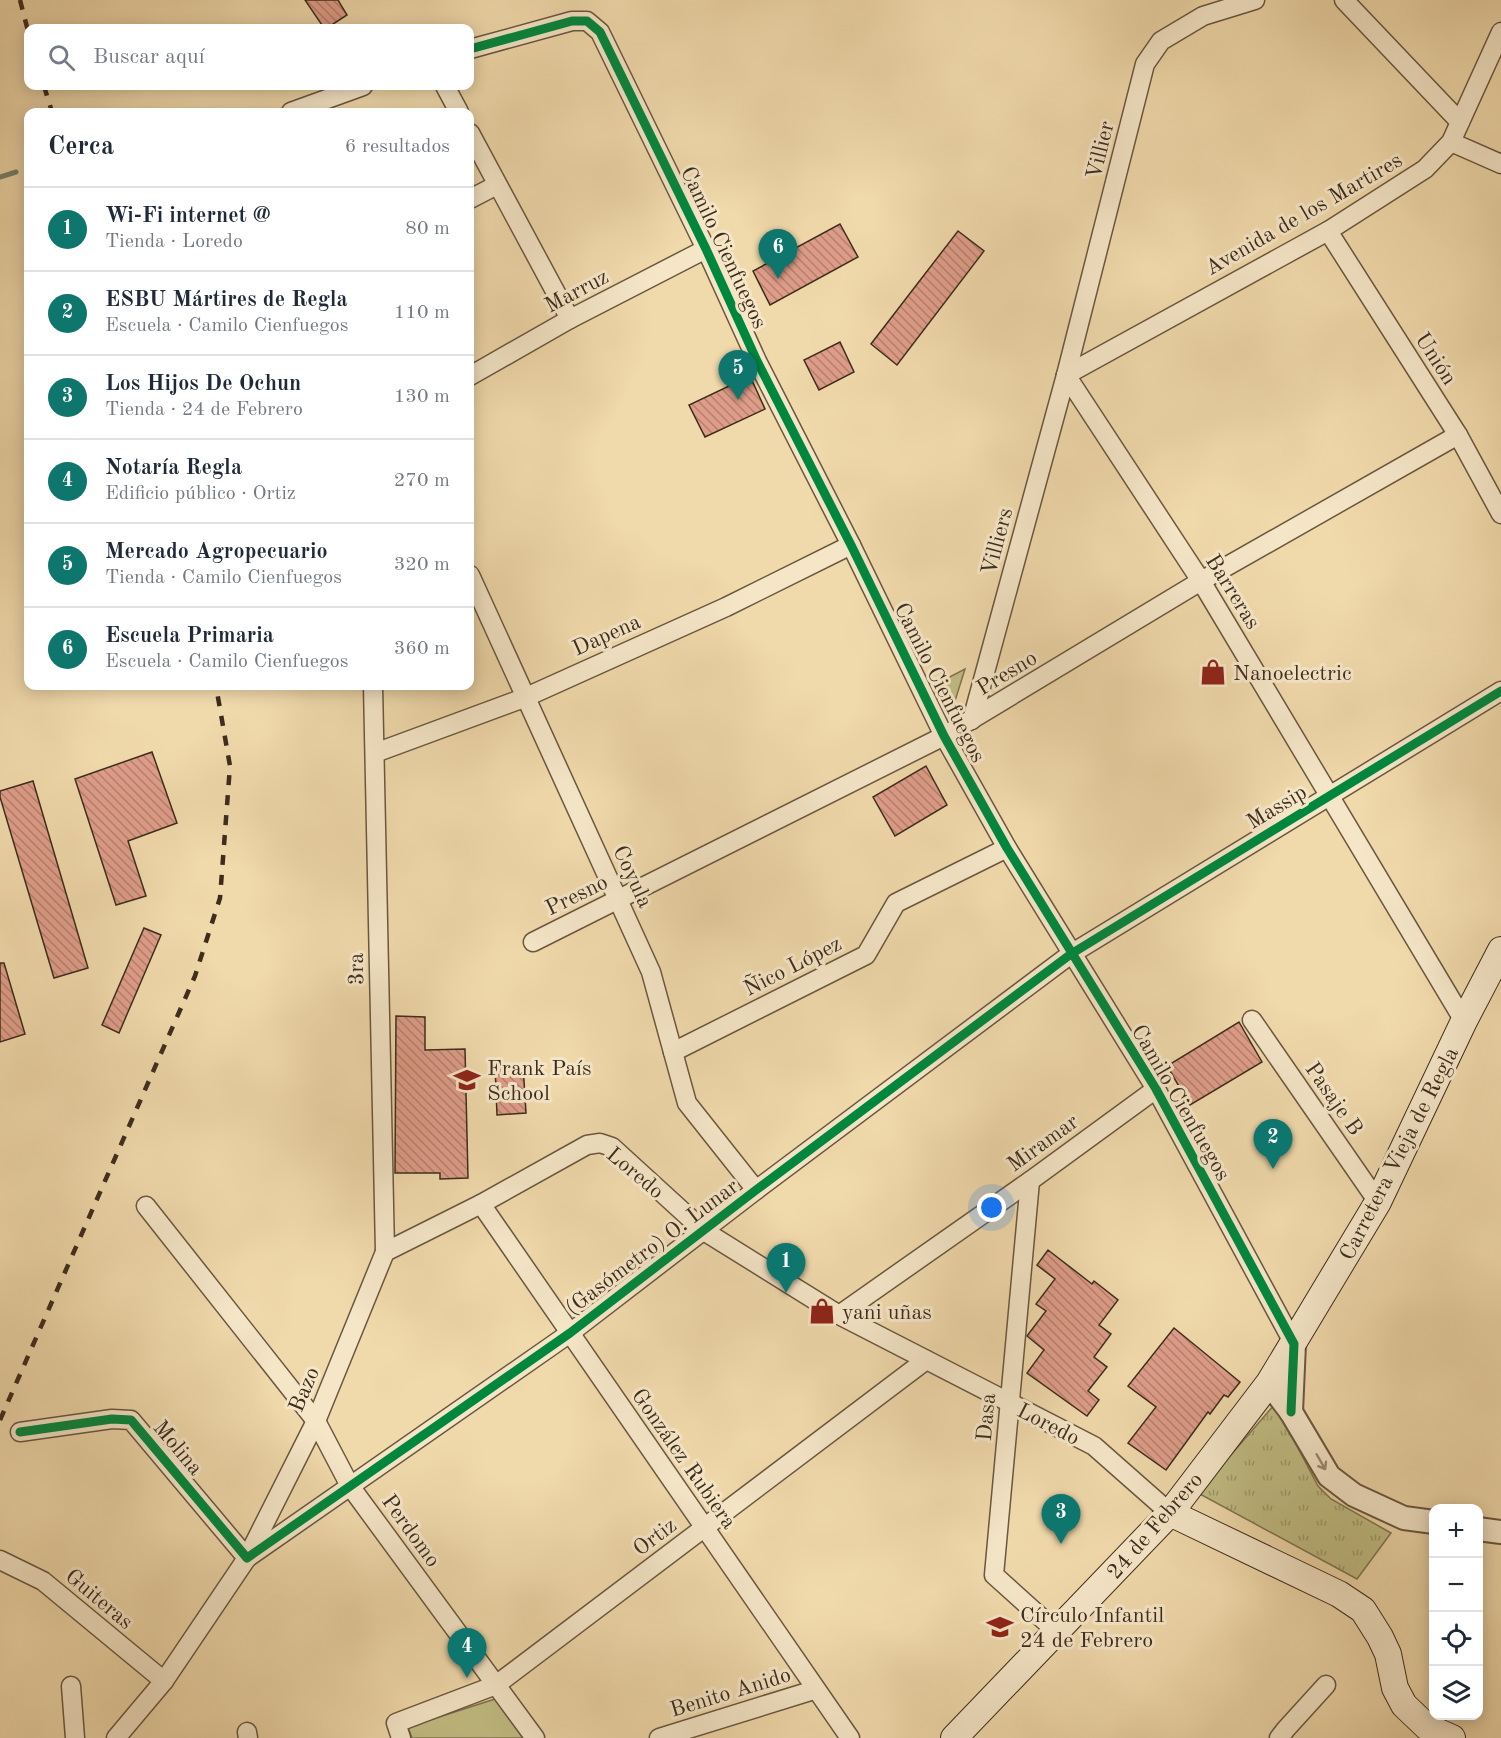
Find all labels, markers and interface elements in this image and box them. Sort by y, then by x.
search box [24,24,474,90]
icon: search [45,41,78,74]
text: Buscar aquí [93,46,205,68]
street label: Villier [1083,119,1119,182]
text: Cerca [48,134,114,160]
text: 6 resultados [345,137,450,157]
street label: Avenida de los Martires [1202,149,1406,280]
street label: Camilo Cienfuegos [676,163,770,332]
text: Wi-Fi internet @ [105,205,271,227]
text: 1 [62,219,73,239]
text: 80 m [405,219,450,239]
pin: 6 [758,230,798,279]
text: Tienda · Loredo [105,232,243,252]
street label: Marruz [541,266,612,318]
text: ESBU Mártires de Regla [105,289,348,311]
text: 2 [62,303,73,323]
text: 110 m [394,303,450,323]
text: Escuela · Camilo Cienfuegos [105,316,348,336]
street label: Unión [1410,329,1460,389]
pin: 5 [718,350,758,400]
text: Los Hijos De Ochun [105,373,301,395]
text: 3 [62,387,73,407]
text: 130 m [394,387,450,407]
text: Tienda · 24 de Febrero [105,400,303,420]
text: Notaría Regla [105,457,242,479]
text: 4 [62,471,73,491]
text: 270 m [394,471,450,491]
text: Edificio público · Ortiz [105,484,296,504]
street label: Villiers [978,506,1017,577]
text: Mercado Agropecuario [105,541,328,563]
street label: Barreras [1201,551,1264,633]
text: 5 [62,555,73,575]
text: 320 m [394,555,450,575]
text: Tienda · Camilo Cienfuegos [105,568,342,588]
street label: Camilo Cienfuegos [889,599,989,766]
street label: Dapena [569,611,644,661]
text: Escuela Primaria [105,625,274,647]
text: 6 [62,639,73,659]
text: 360 m [394,639,450,659]
street label: Presno [973,647,1041,700]
text: Escuela · Camilo Cienfuegos [105,652,348,672]
shop icon: Nanoelectric [1198,657,1228,687]
place label: Nanoelectric [1233,663,1352,685]
street label: Massip [1243,781,1311,834]
street label: Coyula [608,842,656,911]
street label: Presno [542,871,612,920]
street label: Ñico López [739,929,845,1001]
street label: 3ra [346,952,368,985]
street label: Camilo Cienfuegos [1127,1021,1234,1185]
street label: Carretera Vieja de Regla [1336,1044,1463,1264]
place label: Frank País School [487,1058,592,1105]
street label: Pasaje B [1300,1059,1366,1140]
school or university icon: Frank País School [452,1065,482,1095]
street label: Miramar [1004,1111,1083,1177]
pin: 2 [1254,1120,1292,1169]
street label: Loredo [602,1144,668,1204]
street label: (Gasómetro) O. Lunar [561,1175,743,1320]
your location [977,1193,1006,1222]
pin: 1 [766,1244,806,1293]
shop icon: yani uñas [807,1296,837,1326]
place label: yani uñas [842,1302,932,1324]
street label: Bazo [286,1364,324,1416]
street label: González Rubiera [627,1385,740,1533]
street label: Dasa [974,1392,1000,1442]
street label: Loredo [1013,1400,1083,1450]
street label: Molina [148,1417,207,1480]
one-way arrow [1315,1453,1327,1470]
street label: 24 de Febrero [1104,1469,1208,1584]
street label: Perdomo [377,1491,444,1572]
pin: 3 [1042,1494,1080,1544]
map controls [1429,1504,1483,1720]
button: + [1429,1504,1483,1558]
street label: Ortiz [630,1514,681,1561]
button: − [1429,1558,1483,1612]
street label: Guiteras [61,1565,137,1634]
place label: Círculo Infantil 24 de Febrero [1020,1605,1164,1652]
school or university icon: Círculo Infantil 24 de Febrero [985,1612,1015,1642]
button: locate [1429,1612,1483,1666]
pin: 4 [448,1628,486,1678]
street label: Benito Anido [668,1664,794,1722]
button: layers [1429,1666,1483,1720]

